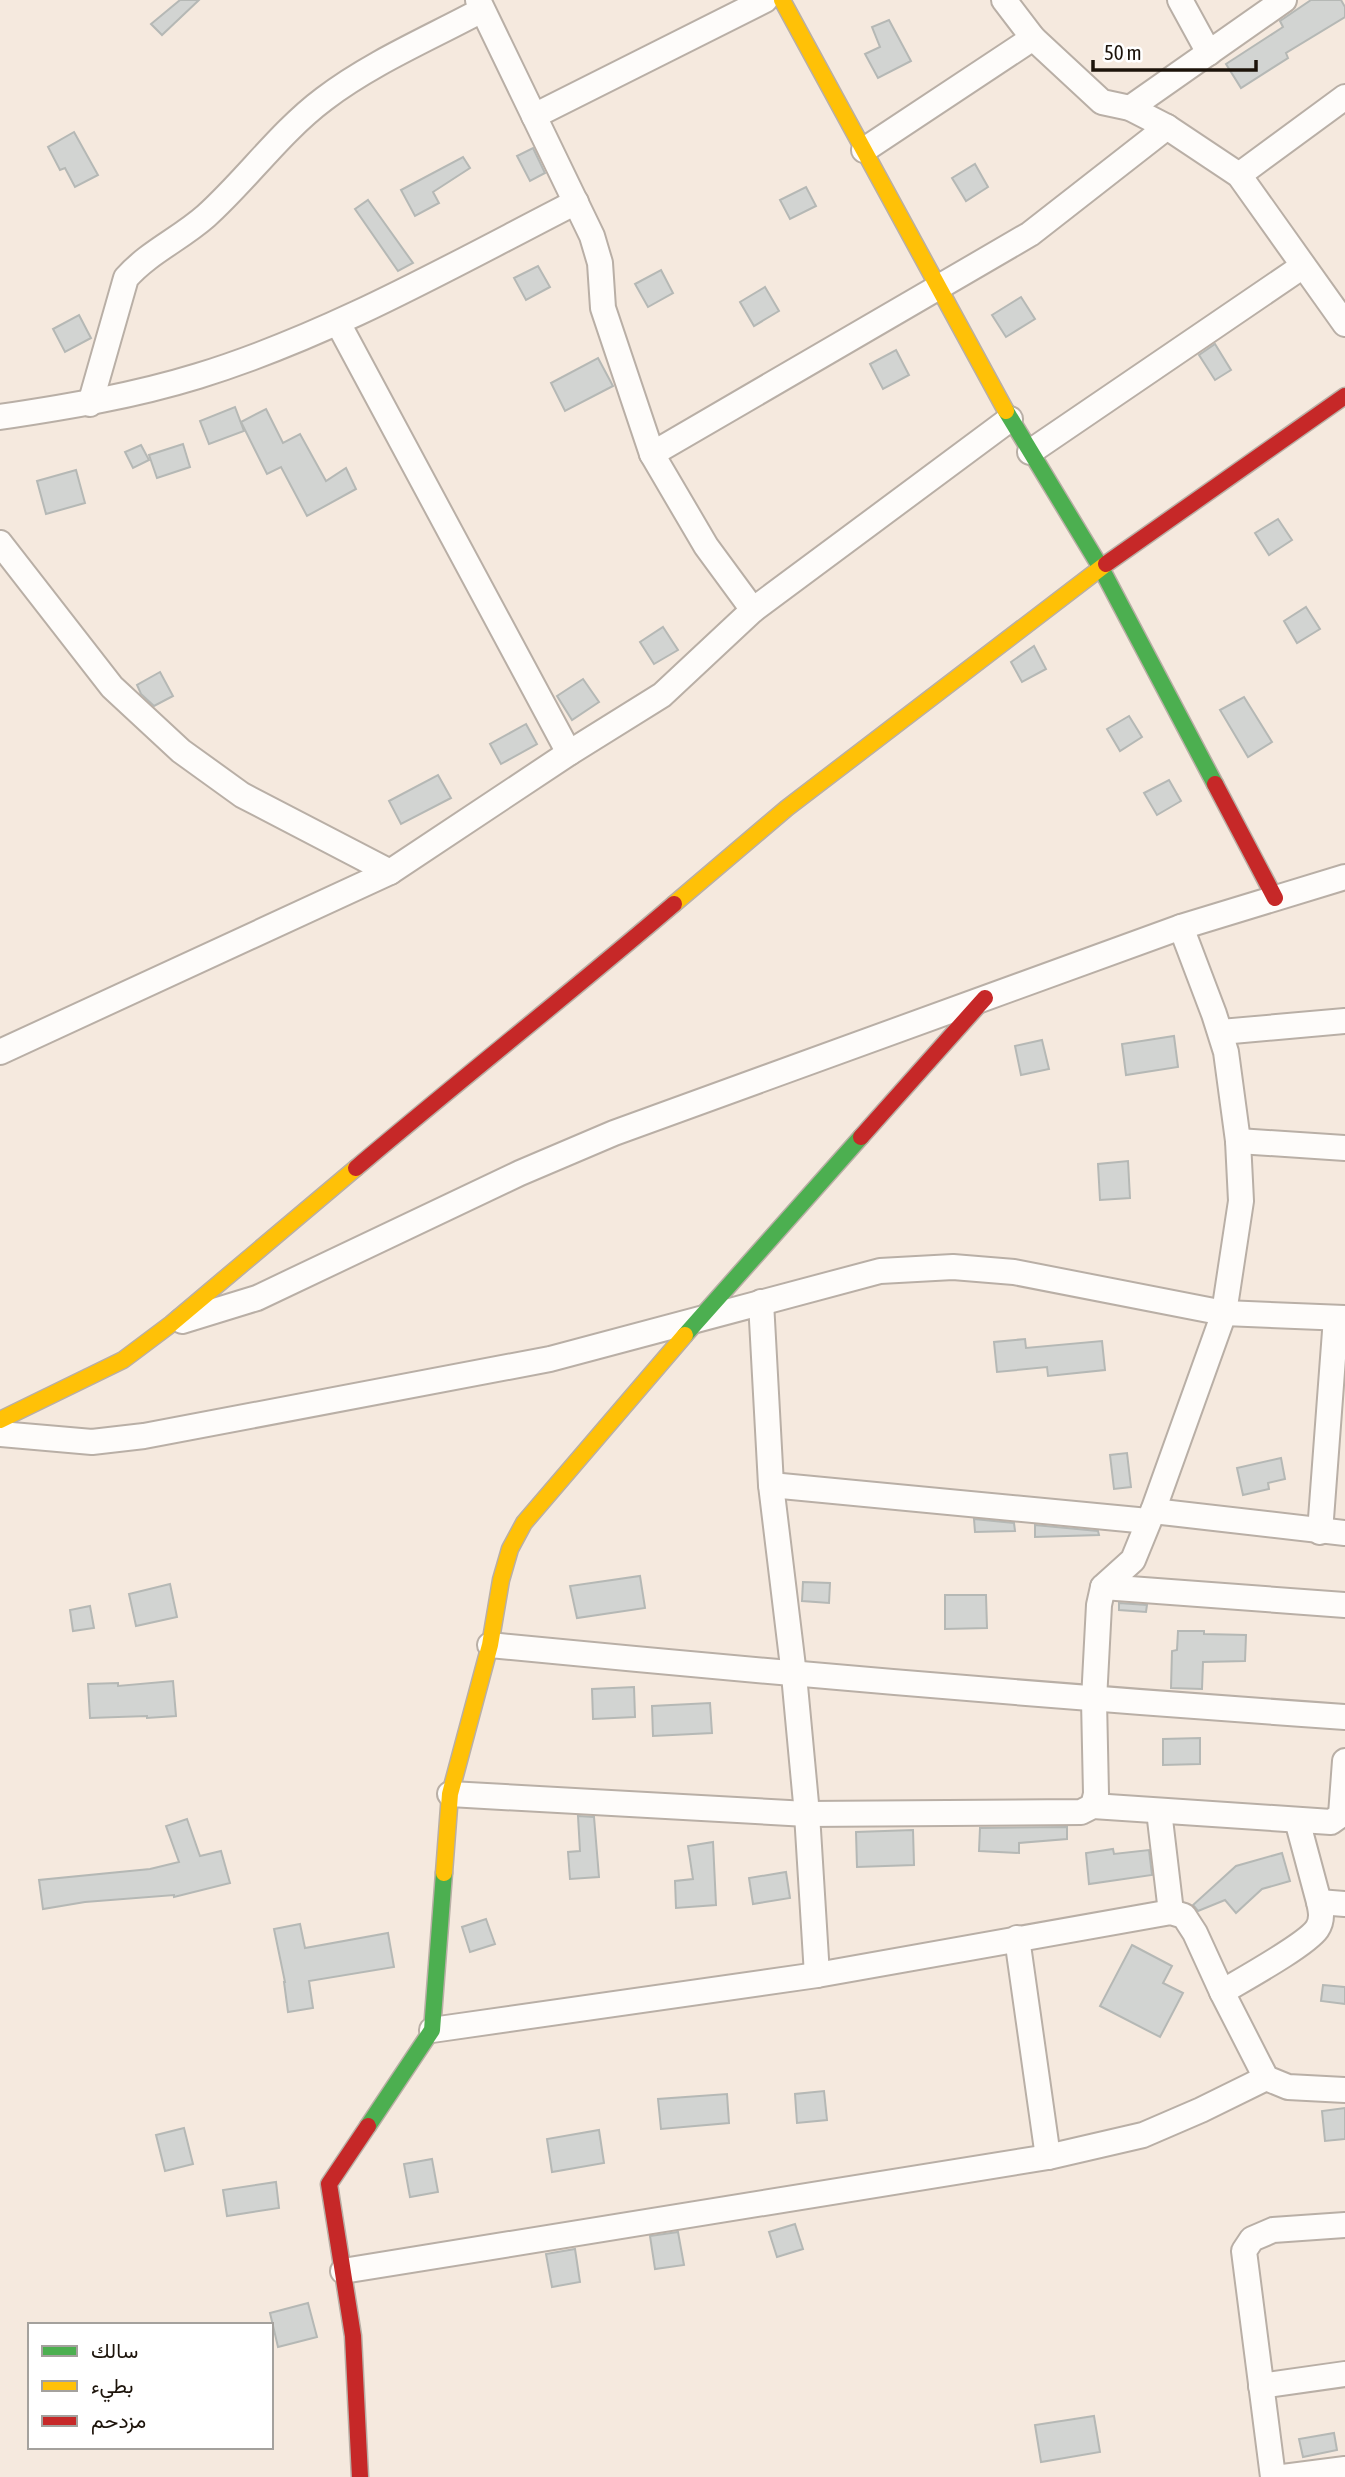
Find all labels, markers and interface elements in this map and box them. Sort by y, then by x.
scale bar [1093,28,1256,72]
text: 50 m [1104,40,1142,64]
legend [28,2323,273,2449]
text: سالك [91,2338,138,2362]
text: بطيء [91,2373,134,2403]
text: مزدحم [91,2408,146,2435]

